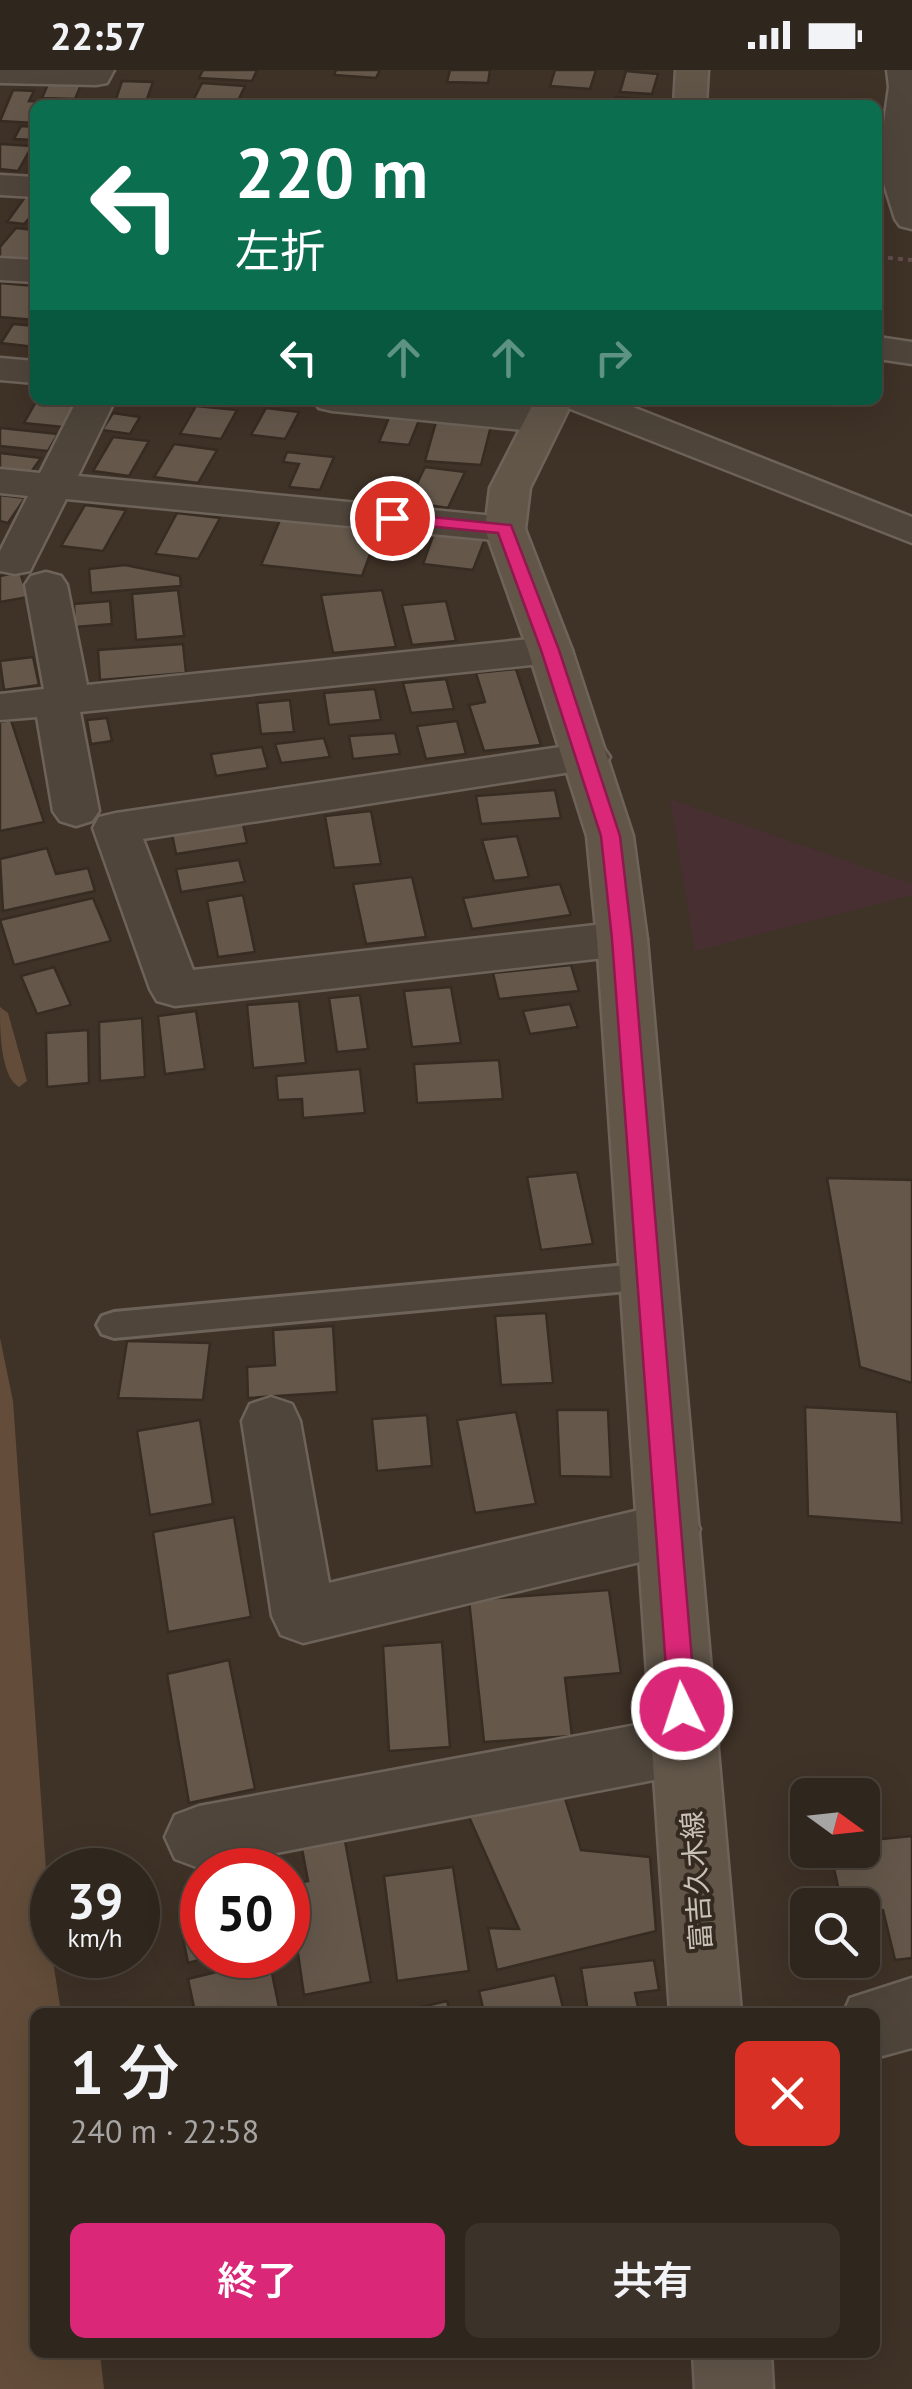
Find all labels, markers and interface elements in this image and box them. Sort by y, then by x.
text: 22:57 [50,11,146,60]
text: 220 m [235,127,428,217]
icon: left [70,140,200,270]
text: 左折 [235,221,325,279]
icon: left [271,330,326,385]
icon: ahead [376,330,431,385]
icon: ahead [481,330,536,385]
icon: right [586,330,641,385]
pin [350,476,435,561]
icon: arrive [365,491,420,546]
position arrow [630,1657,734,1761]
north arrow [790,1778,880,1868]
map controls [790,1778,880,1978]
street label: 富吉久木線 [673,1810,719,1952]
speed limit sign: 50 [180,1848,310,1978]
text: 39 [67,1868,123,1933]
button: search [790,1888,880,1978]
text: km/h [68,1922,122,1954]
text: 1 分 [70,2033,179,2111]
button: close [735,2041,840,2146]
text: 240 m · 22:58 [70,2110,259,2152]
button: 終了 [70,2223,445,2338]
button: 共有 [465,2223,840,2338]

